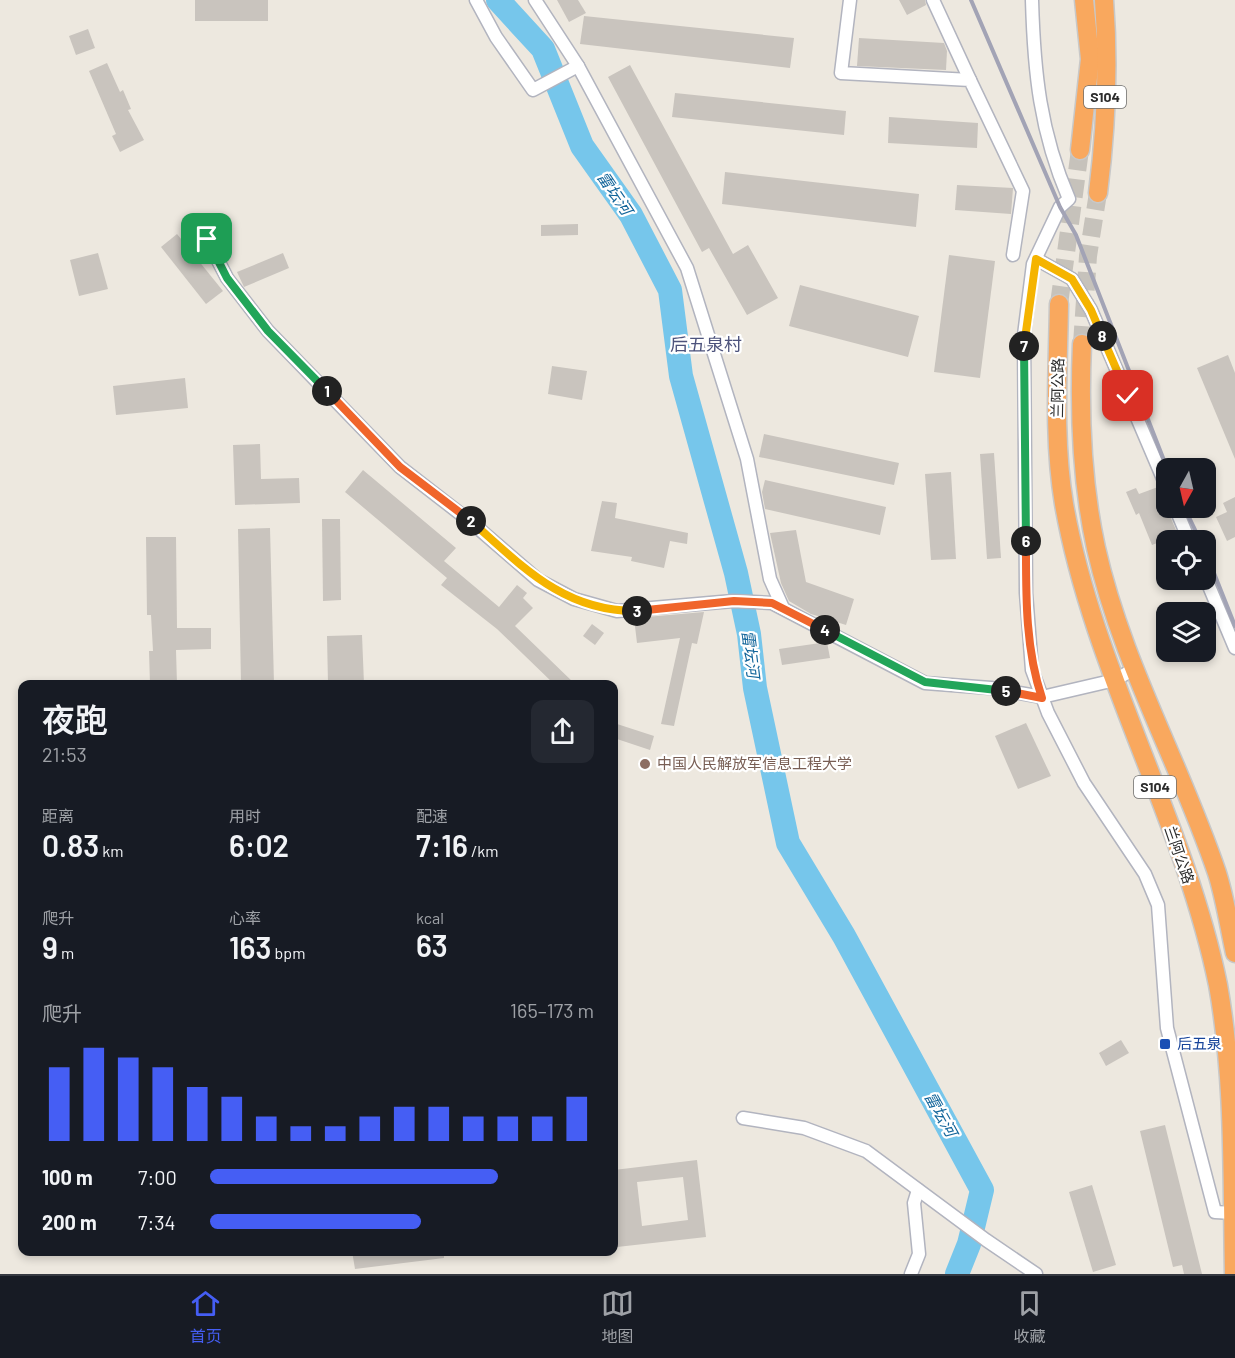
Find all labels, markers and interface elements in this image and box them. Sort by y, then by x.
road number: S104 [1084,86,1126,108]
water label: 雷坛河 [594,168,638,220]
pin [181,213,232,264]
icon: arrive [190,222,223,255]
pin: 8 [1087,321,1117,351]
text: 8 [1098,326,1106,345]
pin: 7 [1009,331,1039,361]
district label: 后五泉村 [670,333,742,355]
text: 7 [1020,336,1028,355]
street label: 兰阿公路 [1047,358,1067,418]
pin [1102,370,1153,421]
pin: 1 [312,376,342,406]
icon: check [1111,379,1144,412]
text: 1 [324,381,330,400]
north arrow [1156,458,1216,518]
map controls [1156,458,1216,662]
pin: 2 [456,506,486,536]
text: 2 [467,511,475,530]
pin: 6 [1011,526,1041,556]
button: locate [1156,530,1216,590]
text: 6 [1022,531,1030,550]
pin: 3 [622,596,652,626]
text: 3 [633,601,641,620]
button: layers [1156,602,1216,662]
pin: 4 [810,615,840,645]
text: 4 [820,620,830,639]
water label: 雷坛河 [739,629,764,682]
pin: 5 [991,676,1021,706]
text: 5 [1002,681,1010,700]
text: 夜跑 [42,699,108,739]
button: share [531,700,594,763]
text: 21:53 [42,742,87,766]
place label: 中国人民解放军信息工程大学 [657,754,852,772]
marker: 中国人民解放军信息工程大学 [638,757,652,771]
road number: S104 [1134,776,1176,798]
text: 距离 [42,806,74,825]
text: 用时 [229,806,261,825]
text: 配速 [416,806,448,825]
street label: 兰阿公路 [1162,823,1198,886]
text: 0.83 [42,827,99,863]
text: 6:02 [229,827,289,863]
text: 7:16 [416,827,468,863]
text: km [99,841,124,860]
text: /km [468,841,499,860]
text: 爬升 [42,908,74,927]
text: 心率 [229,908,261,927]
text: kcal [416,908,444,927]
text: 63 [416,927,448,963]
text: 9 [42,929,58,965]
text: 163 [229,929,271,965]
text: m [58,943,74,962]
text: bpm [271,943,305,962]
text: 165–173 m [510,998,594,1022]
text: 爬升 [42,1001,82,1025]
place label: 后五泉 [1177,1034,1222,1052]
marker: 后五泉 [1158,1037,1172,1051]
water label: 雷坛河 [921,1088,963,1142]
text: 100 m [42,1165,93,1189]
text: 7:00 [138,1165,177,1189]
text: 200 m [42,1210,97,1234]
text: 7:34 [138,1210,176,1234]
tab: 首页 [189,1287,222,1347]
tab: 地图 [601,1287,634,1347]
tab: 收藏 [1013,1287,1046,1347]

